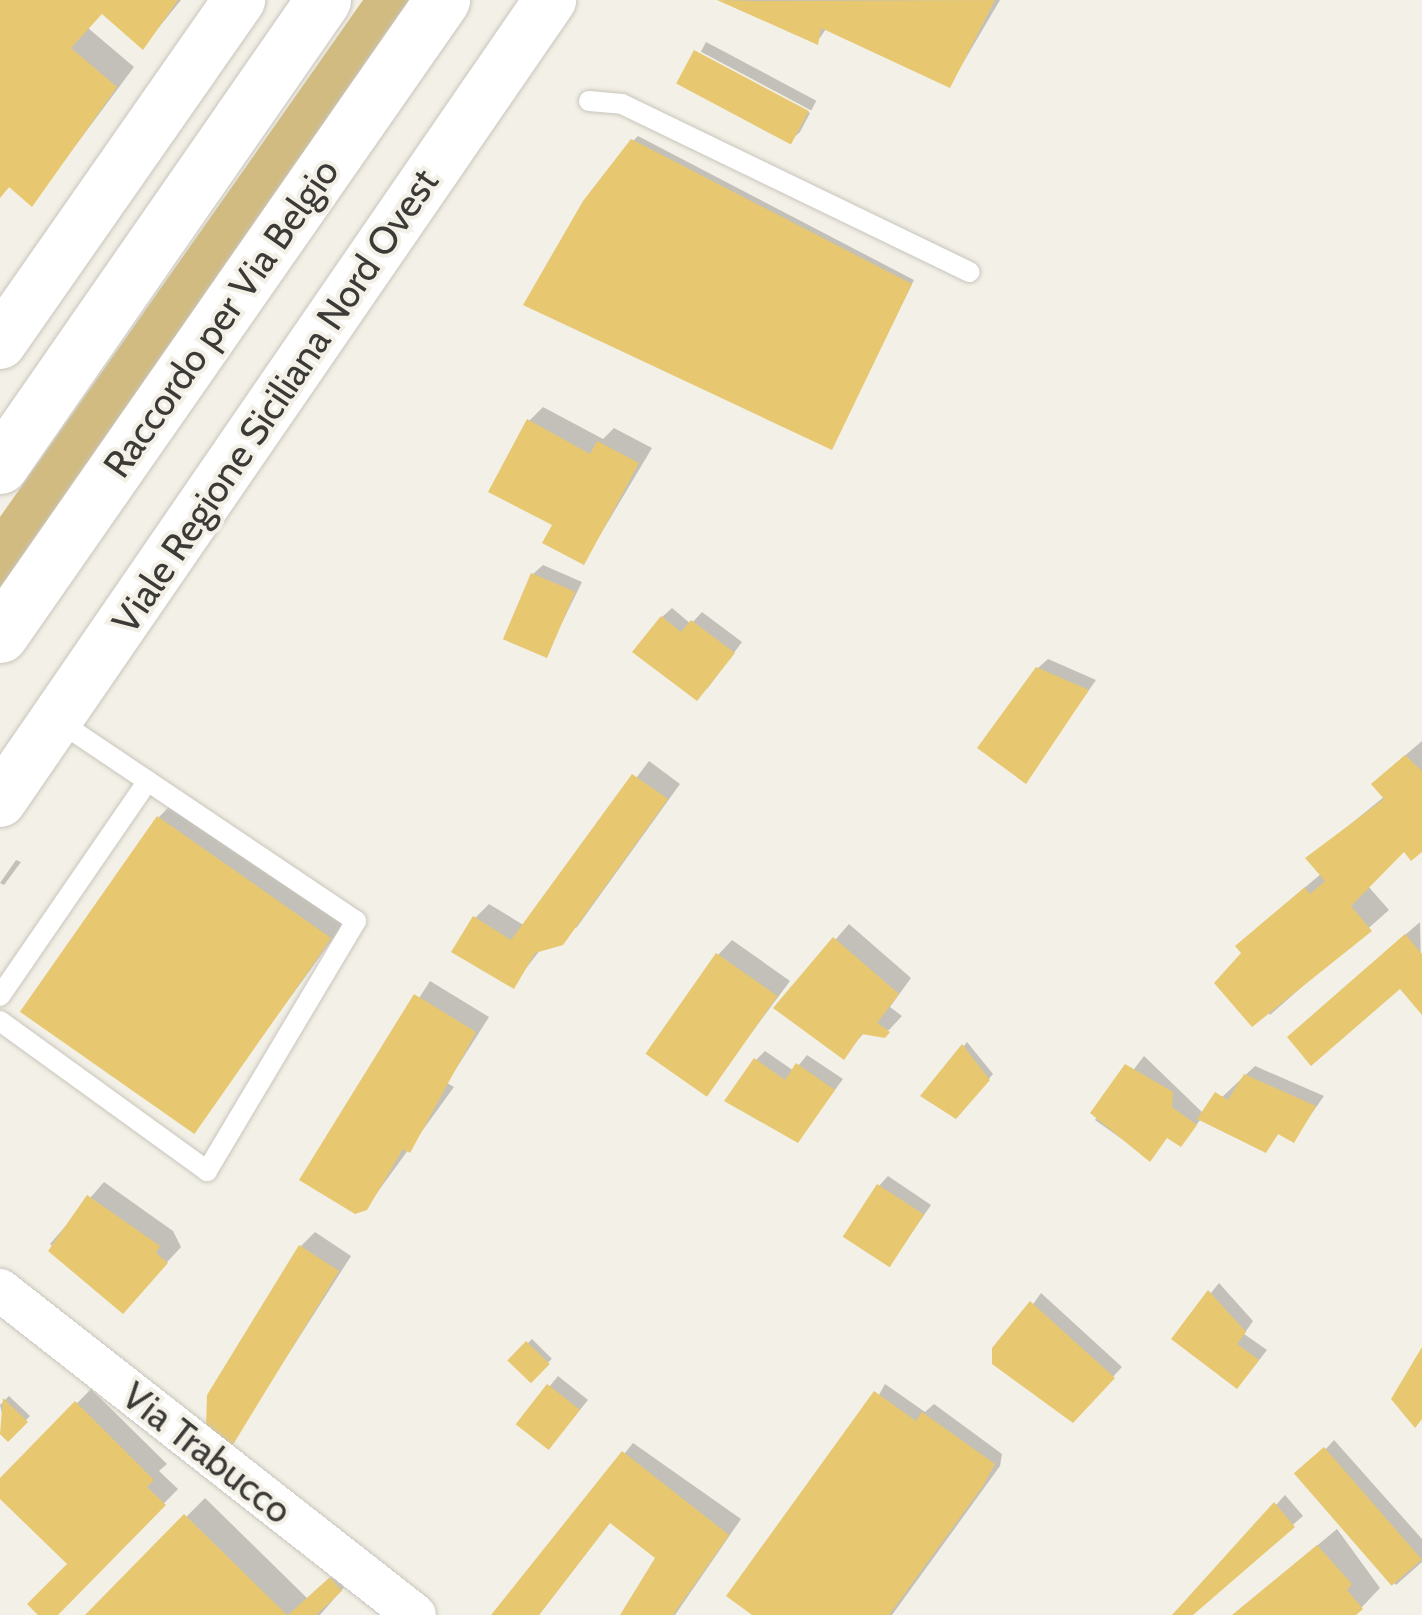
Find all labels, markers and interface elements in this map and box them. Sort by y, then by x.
street label: Raccordo per Via Belgio [94,150,348,486]
street label: Viale Regione Siciliana Nord Ovest [102,160,448,642]
street label: Via Trabucco [113,1373,301,1533]

